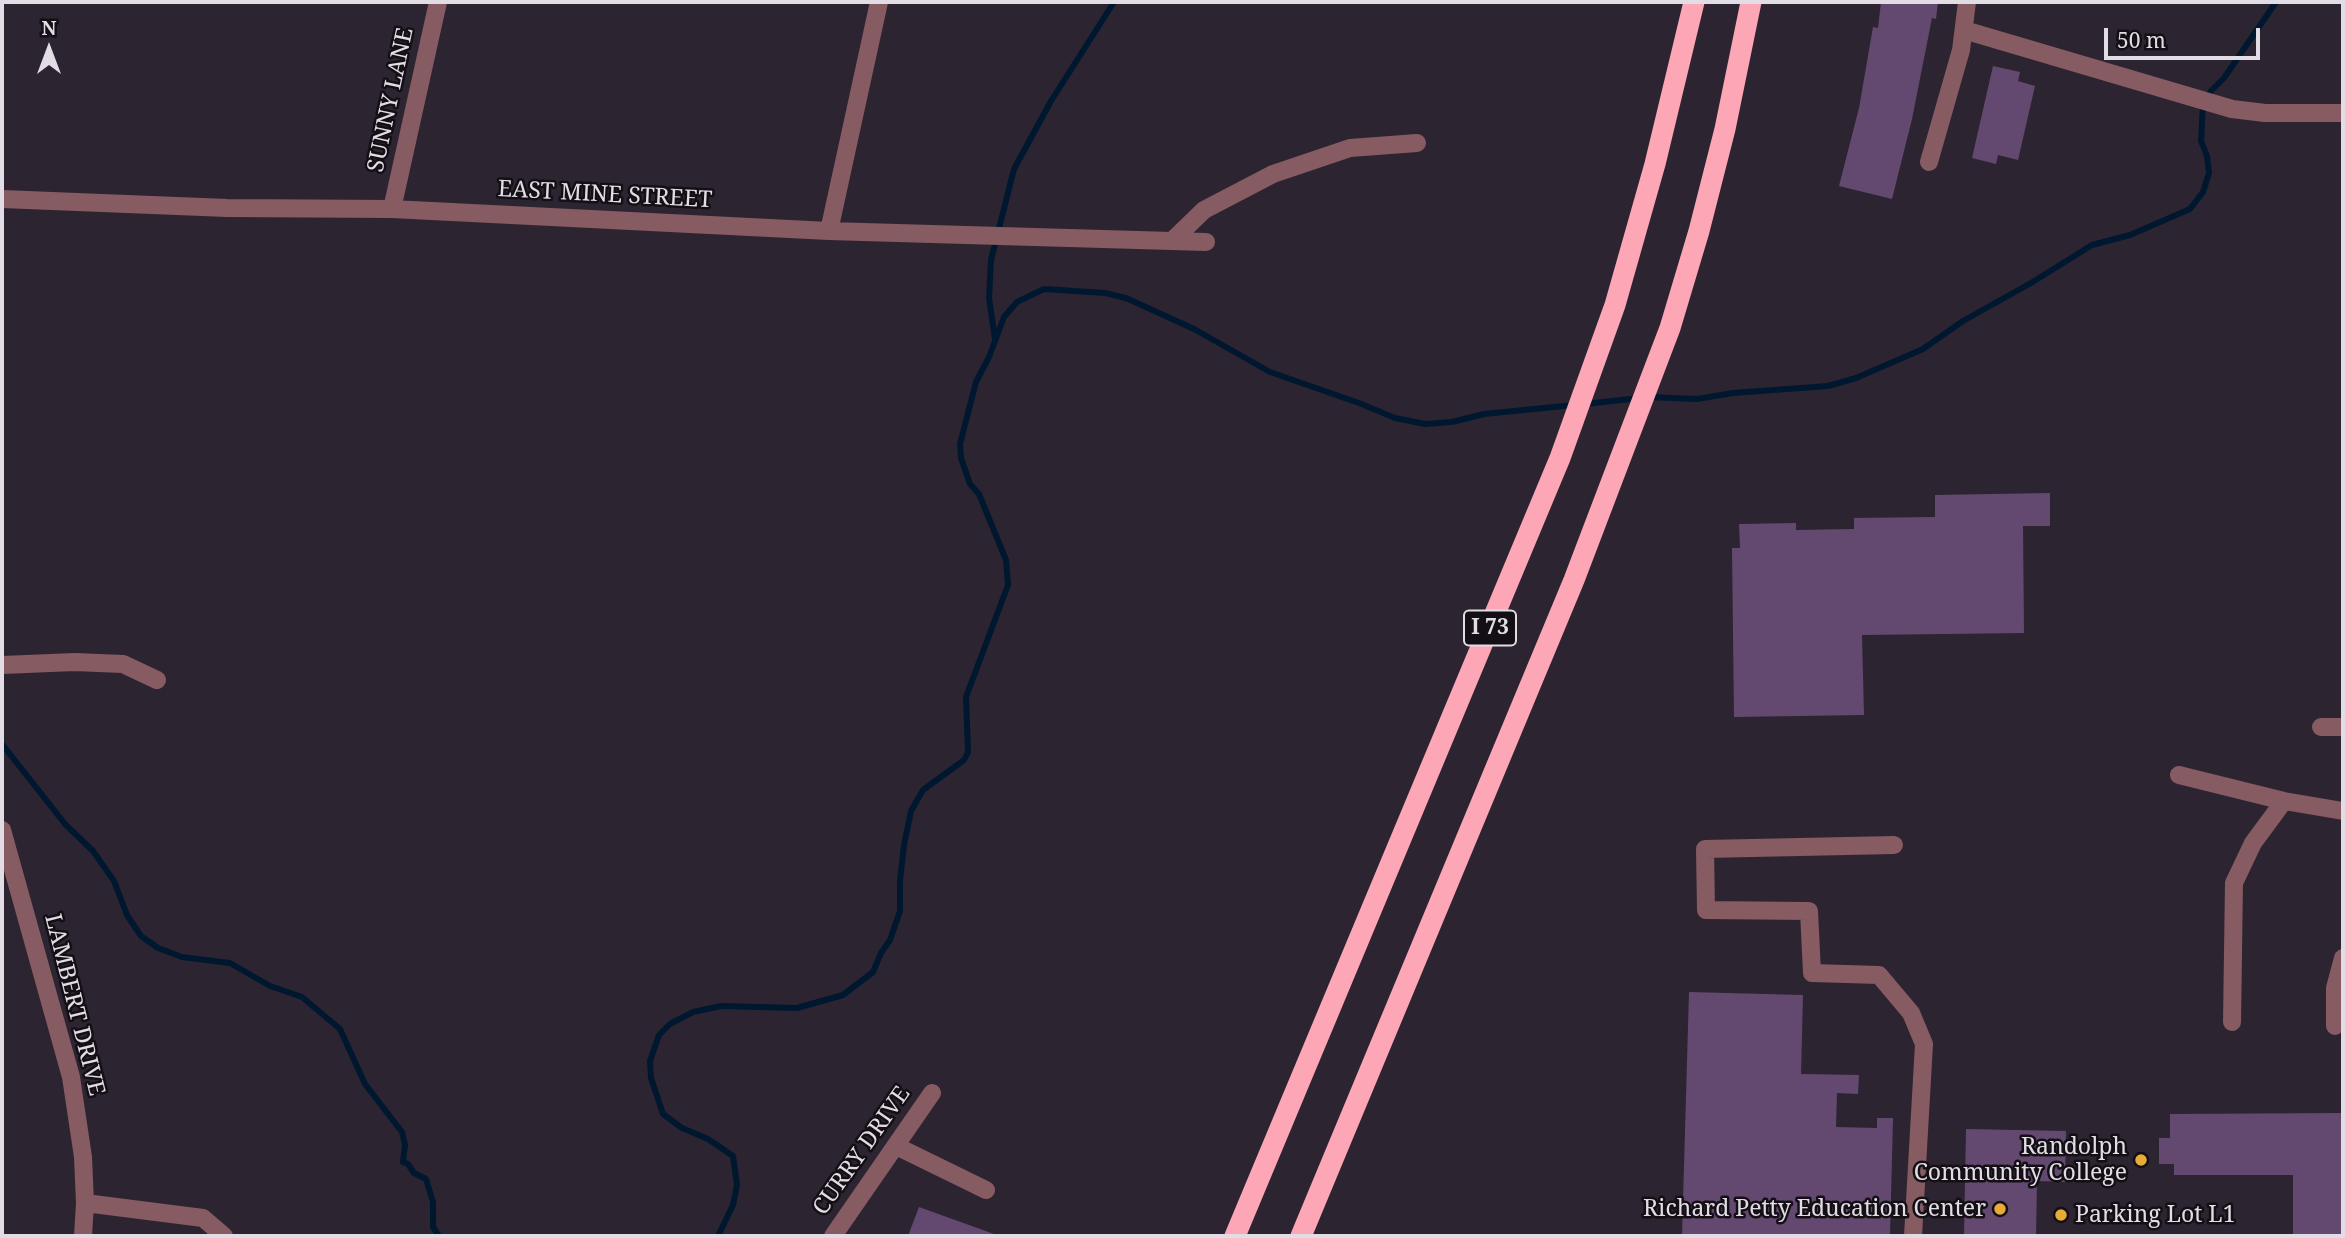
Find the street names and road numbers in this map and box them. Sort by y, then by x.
street label: SUNNY LANE [362,25,420,175]
street label: EAST MINE STREET [497,176,713,214]
road number: I 73 [1464,610,1516,646]
street label: LAMBERT DRIVE [38,911,110,1099]
street label: CURRY DRIVE [808,1081,916,1221]

